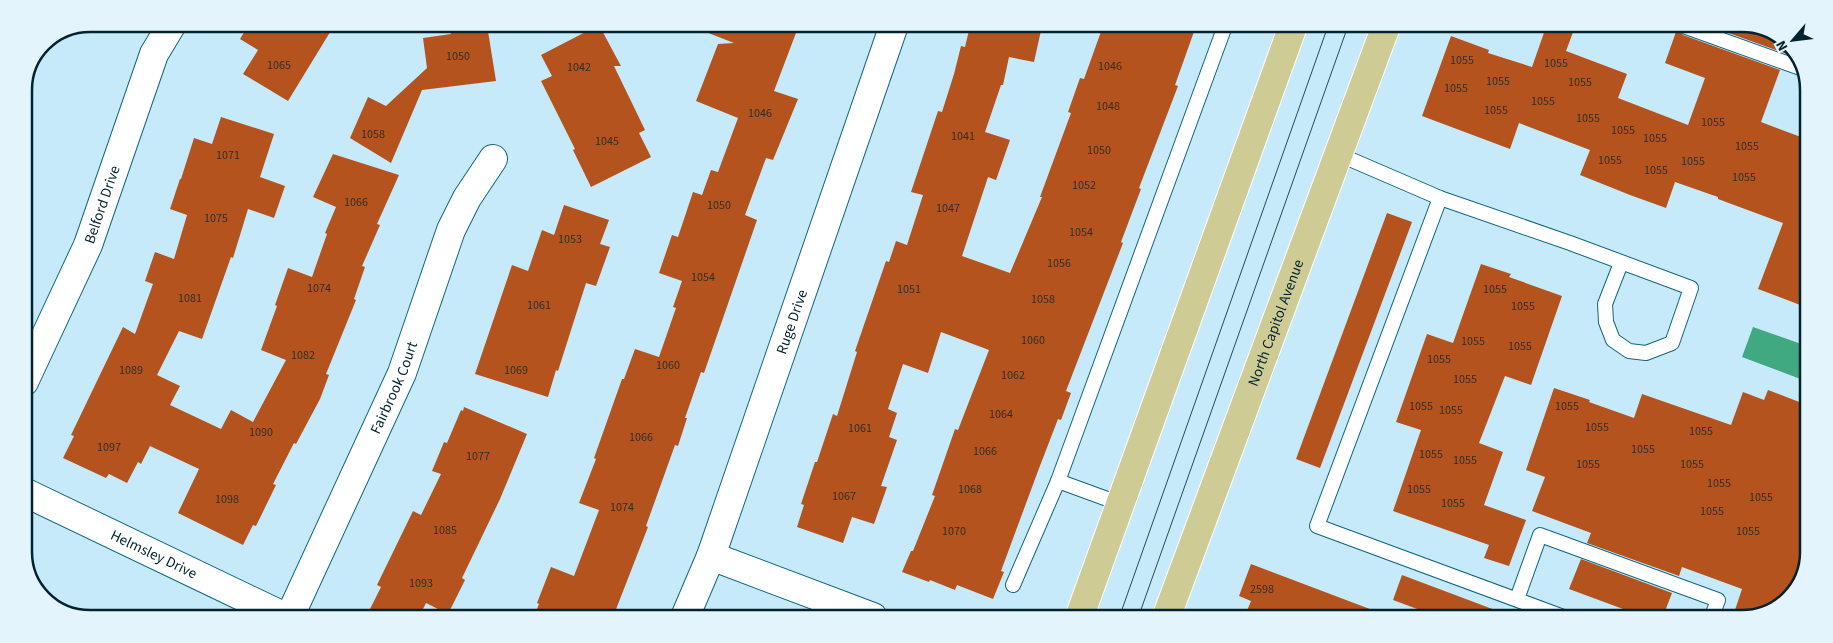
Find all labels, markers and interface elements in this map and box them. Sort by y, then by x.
north arrow [1768,15,1818,65]
text: N [1771,37,1793,54]
house number: 1050 [446,48,470,65]
house number: 1055 [1450,52,1474,69]
house number: 1055 [1544,55,1568,72]
house number: 1065 [267,57,291,74]
house number: 1046 [1098,58,1122,75]
house number: 1042 [567,59,591,76]
house number: 1055 [1486,73,1510,90]
house number: 1055 [1568,74,1592,91]
house number: 1055 [1444,80,1468,97]
house number: 1055 [1531,93,1555,110]
house number: 1048 [1096,98,1120,115]
house number: 1055 [1484,102,1508,119]
house number: 1046 [748,105,772,122]
house number: 1055 [1576,110,1600,127]
house number: 1055 [1701,114,1725,131]
house number: 1055 [1611,122,1635,139]
house number: 1058 [361,126,385,143]
house number: 1041 [951,128,975,145]
house number: 1055 [1643,130,1667,147]
house number: 1045 [595,133,619,150]
house number: 1055 [1735,138,1759,155]
house number: 1050 [1087,142,1111,159]
house number: 1071 [216,147,240,164]
house number: 1055 [1598,152,1622,169]
house number: 1055 [1681,153,1705,170]
house number: 1055 [1644,162,1668,179]
street label: Belford Drive [79,163,125,246]
house number: 1055 [1732,169,1756,186]
house number: 1052 [1072,177,1096,194]
house number: 1066 [344,194,368,211]
house number: 1050 [707,197,731,214]
house number: 1047 [936,200,960,217]
house number: 1075 [204,210,228,227]
house number: 1054 [1069,224,1093,241]
house number: 1053 [558,231,582,248]
house number: 1056 [1047,255,1071,272]
street label: North Capitol Avenue [1243,256,1309,389]
house number: 1054 [691,269,715,286]
house number: 1074 [307,280,331,297]
house number: 1051 [897,281,921,298]
house number: 1055 [1483,281,1507,298]
street label: Ruge Drive [771,287,813,357]
house number: 1081 [178,290,202,307]
house number: 1058 [1031,291,1055,308]
house number: 1061 [527,297,551,314]
house number: 1055 [1511,298,1535,315]
house number: 1060 [1021,332,1045,349]
house number: 1055 [1461,333,1485,350]
house number: 1055 [1508,338,1532,355]
street label: Fairbrook Court [365,339,423,437]
house number: 1082 [291,347,315,364]
house number: 1055 [1427,351,1451,368]
house number: 1060 [656,357,680,374]
house number: 1089 [119,362,143,379]
house number: 1069 [504,362,528,379]
house number: 1062 [1001,367,1025,384]
house number: 1055 [1453,371,1477,388]
house number: 1055 [1409,398,1433,415]
house number: 1055 [1555,398,1579,415]
house number: 1055 [1439,402,1463,419]
house number: 1064 [989,406,1013,423]
house number: 1055 [1585,419,1609,436]
house number: 1061 [848,420,872,437]
house number: 1055 [1689,423,1713,440]
house number: 1090 [249,424,273,441]
house number: 1066 [629,429,653,446]
house number: 1097 [97,439,121,456]
house number: 1055 [1631,441,1655,458]
house number: 1066 [973,443,997,460]
house number: 1055 [1419,446,1443,463]
house number: 1077 [466,448,490,465]
house number: 1055 [1453,452,1477,469]
house number: 1055 [1576,456,1600,473]
house number: 1055 [1680,456,1704,473]
house number: 1055 [1707,475,1731,492]
house number: 1068 [958,481,982,498]
house number: 1055 [1407,481,1431,498]
house number: 1067 [832,488,856,505]
house number: 1055 [1749,489,1773,506]
house number: 1098 [215,491,239,508]
house number: 1055 [1441,495,1465,512]
house number: 1074 [610,499,634,516]
house number: 1055 [1700,503,1724,520]
house number: 1085 [433,522,457,539]
house number: 1070 [942,523,966,540]
house number: 1055 [1736,523,1760,540]
street label: Helmsley Drive [107,524,201,584]
house number: 1093 [409,575,433,592]
house number: 2598 [1250,581,1274,598]

